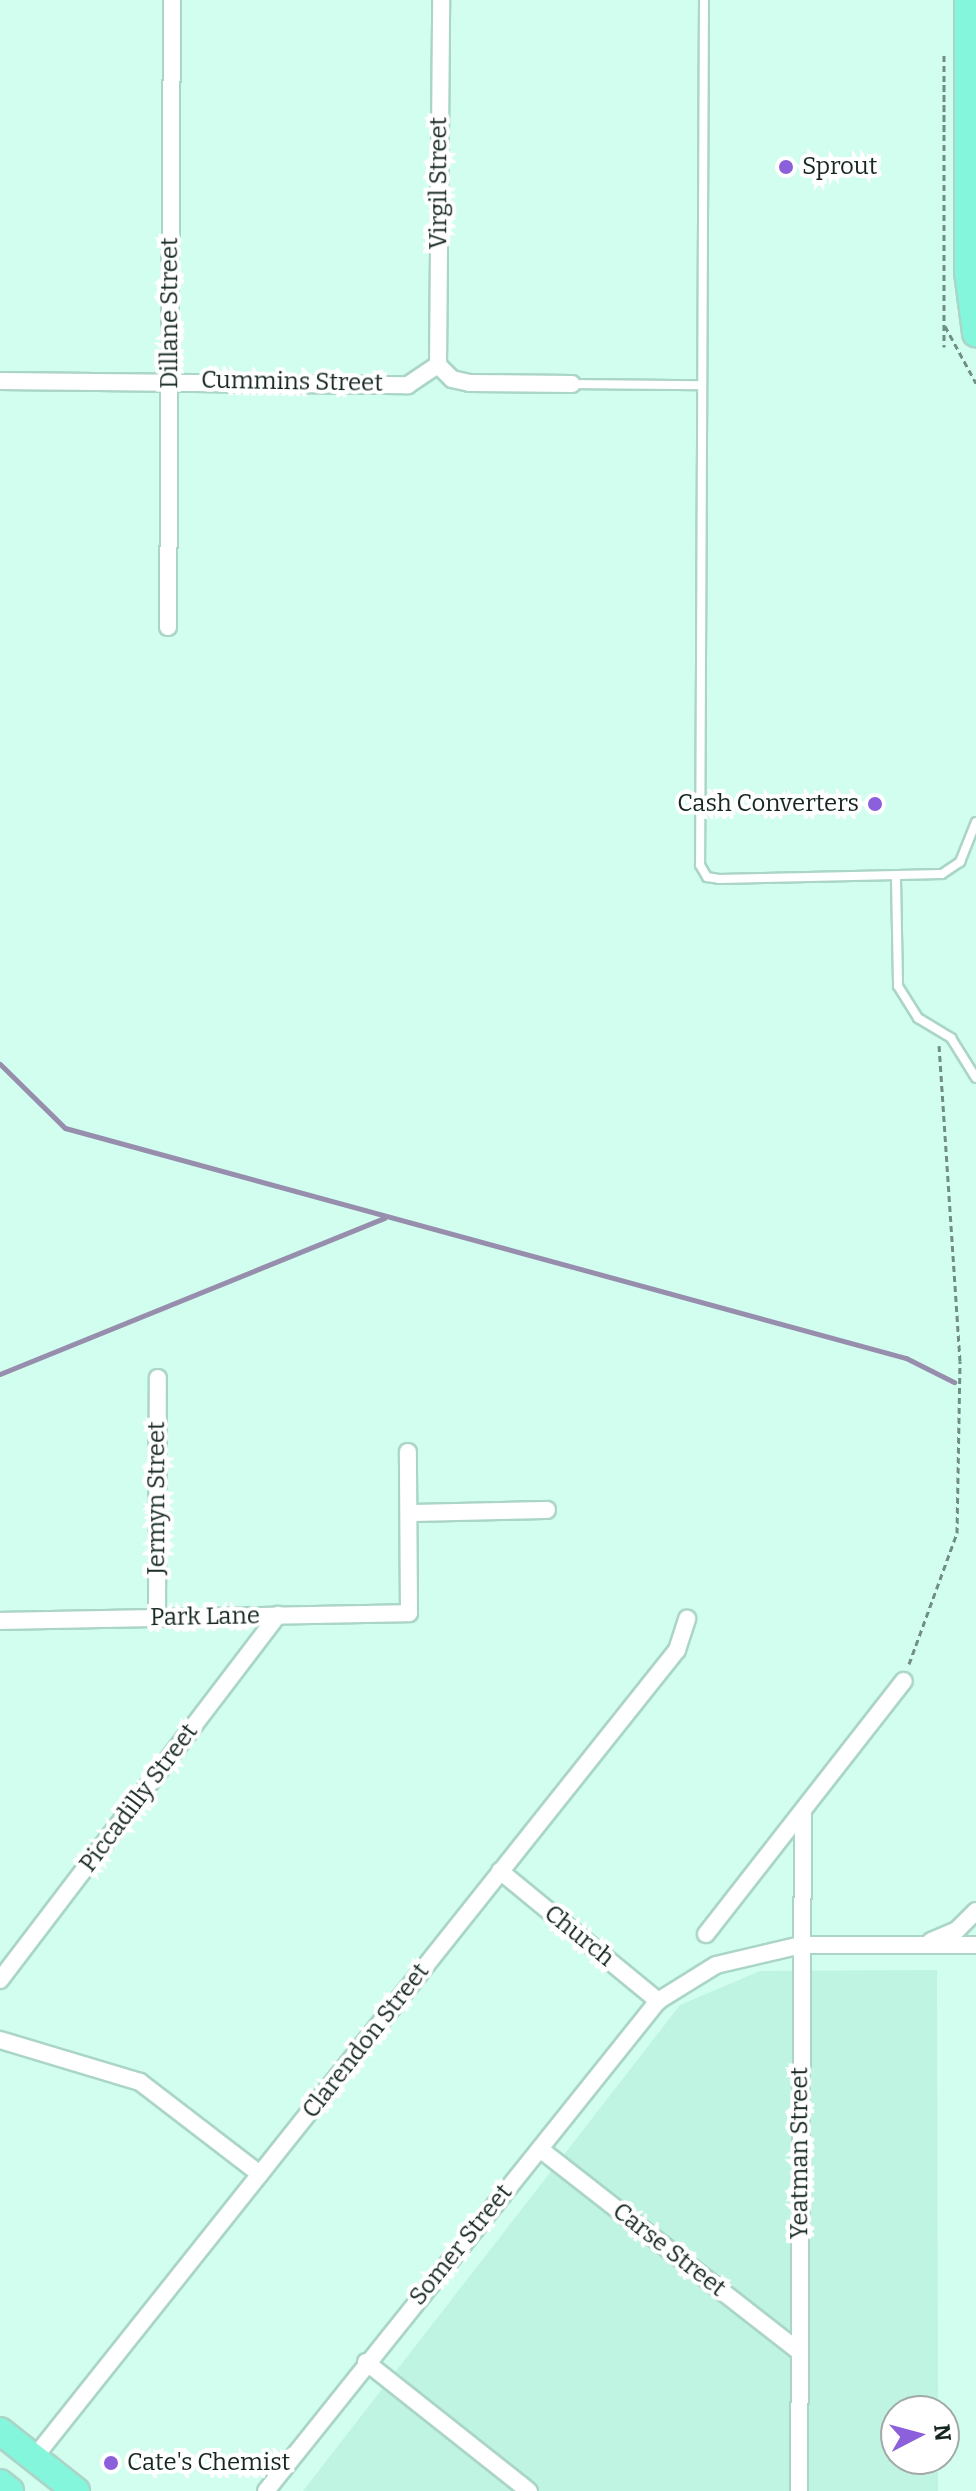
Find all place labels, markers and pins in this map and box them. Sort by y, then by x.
place label: Sprout [802,153,877,181]
marker: Sprout [777,158,795,176]
place label: Cash Converters [677,790,859,818]
marker: Cash Converters [866,795,884,813]
place label: Cate's Chemist [127,2449,290,2477]
marker: Cate's Chemist [102,2454,120,2472]

